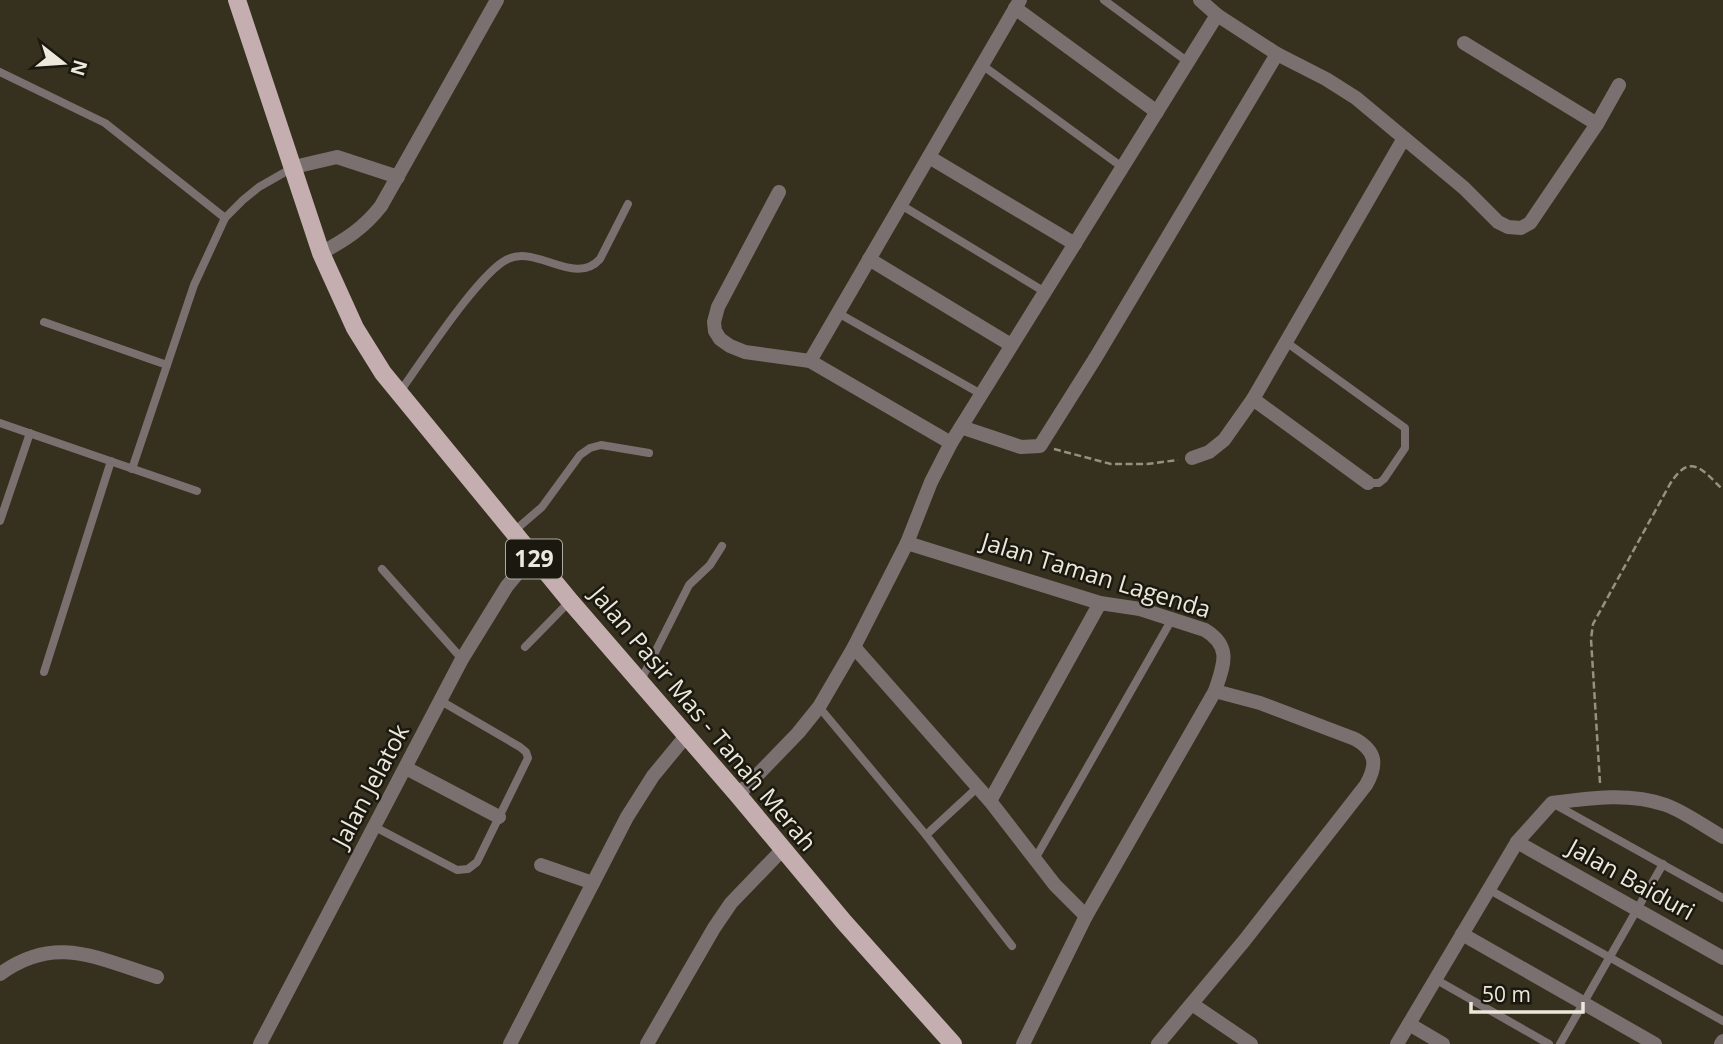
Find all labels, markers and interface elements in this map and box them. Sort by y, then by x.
north arrow [28,28,98,98]
text: N [65,57,94,79]
street label: Jalan Taman Lagenda [976,523,1215,625]
road number: 129 [506,540,562,579]
street label: Jalan Pasir Mas - Tanah Merah [582,577,825,858]
street label: Jalan Jelatok [322,718,416,854]
street label: Jalan Baiduri [1561,829,1701,927]
scale bar [1471,970,1583,1014]
text: 50 m [1482,980,1531,1008]

